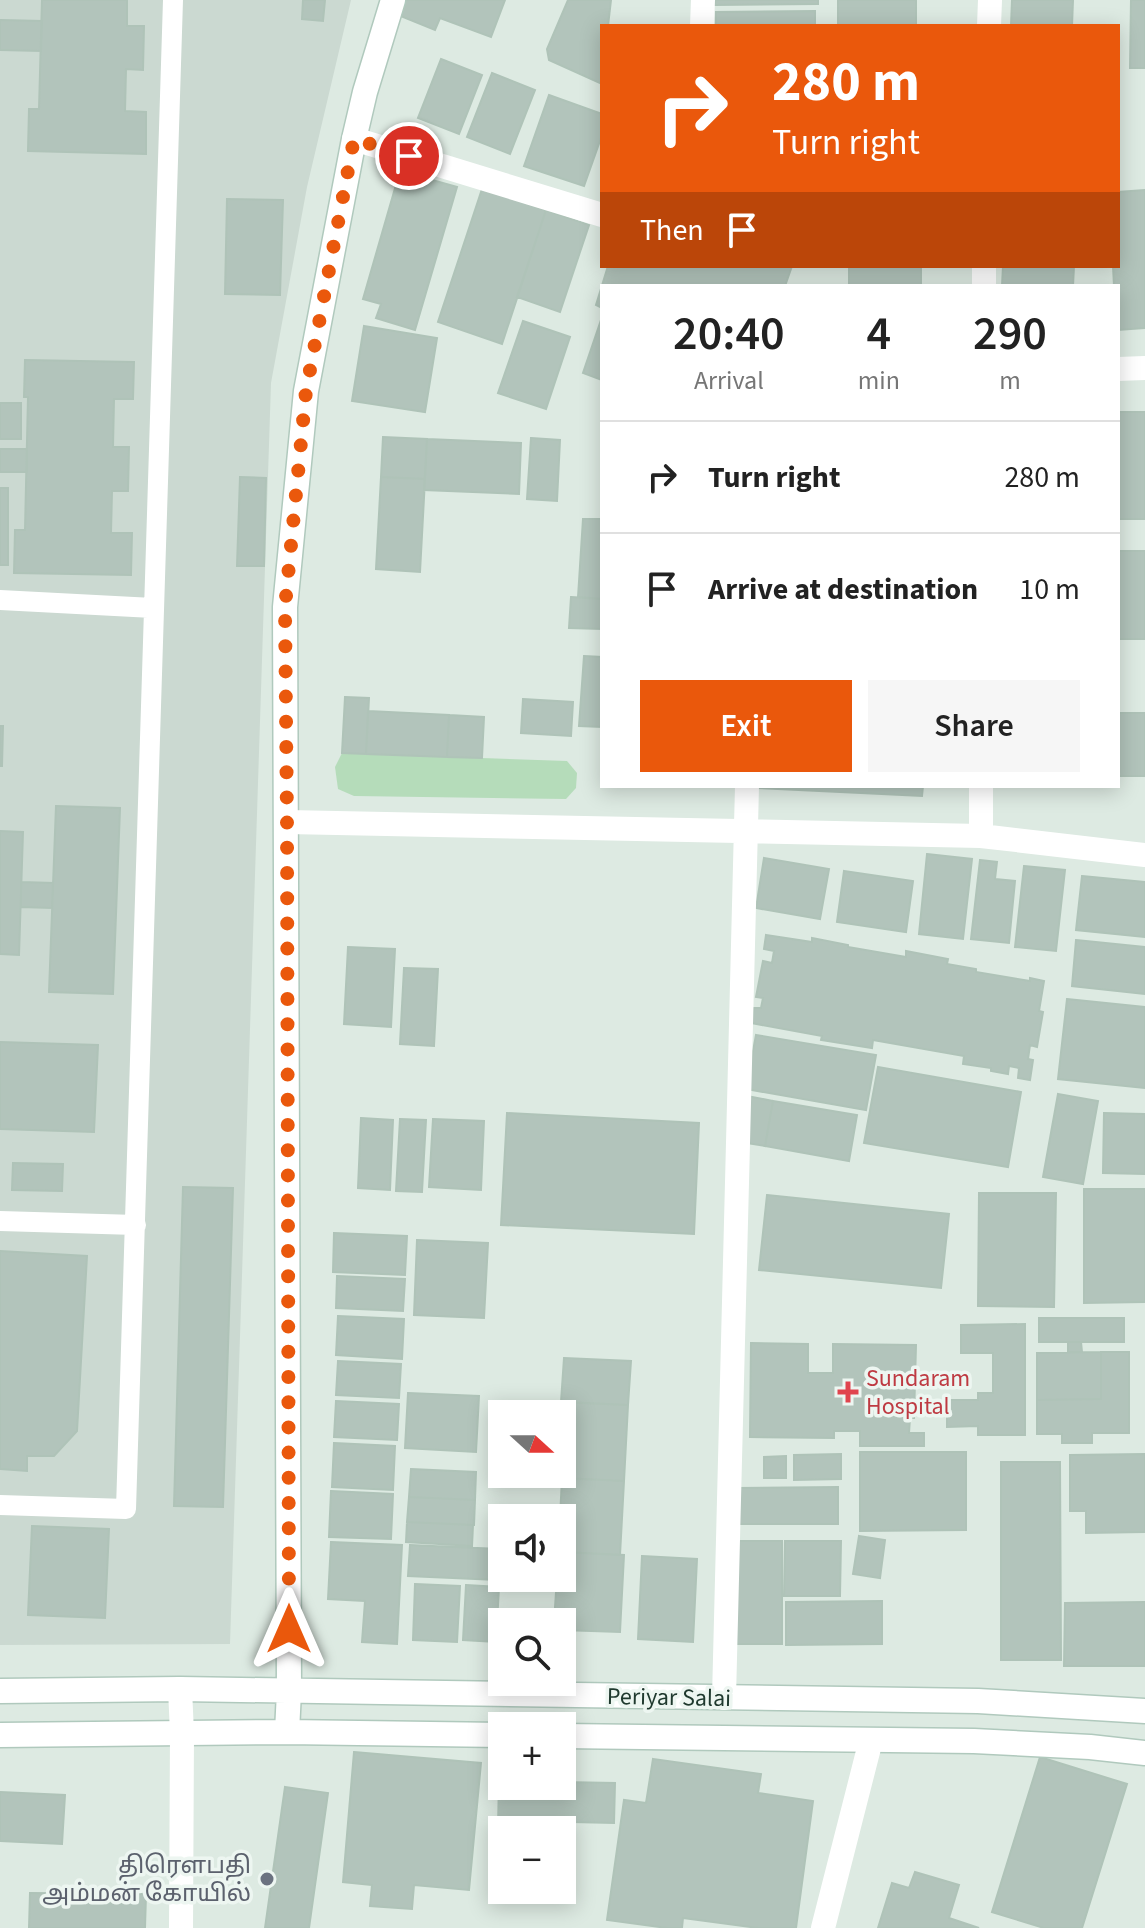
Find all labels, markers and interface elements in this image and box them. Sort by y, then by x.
text: 280 m [772,43,920,122]
icon: right [640,56,744,160]
text: Turn right [772,117,920,168]
pin [375,122,443,190]
icon: arrive [387,134,431,178]
icon: arrive [720,208,764,252]
text: Then [640,209,704,252]
text: 20:40 [673,300,785,368]
text: 4 [867,300,891,368]
text: 290 [973,300,1047,368]
text: Arrival [694,362,764,399]
text: min [858,362,900,399]
text: m [999,362,1021,399]
icon: right [640,455,684,499]
text: Turn right [708,456,840,499]
text: 280 m [1004,456,1080,499]
icon: arrive [640,567,684,611]
text: Arrive at destination [708,568,978,611]
text: 10 m [1019,568,1080,611]
button: Exit [640,680,852,772]
button: Share [868,680,1080,772]
place label: Sundaram Hospital [866,1361,970,1424]
marker: Sundaram Hospital [837,1381,859,1403]
north arrow [488,1400,576,1488]
map controls [488,1400,576,1904]
button: sound [488,1504,576,1592]
position arrow [247,1587,331,1671]
button: search [488,1608,576,1696]
street label: Periyar Salai [607,1679,731,1716]
button: + [488,1712,576,1800]
button: − [488,1816,576,1904]
place label: திரௌபதி அம்மன் கோயில் [42,1848,251,1911]
marker: திரௌபதி அம்மன் கோயில் [258,1870,276,1888]

